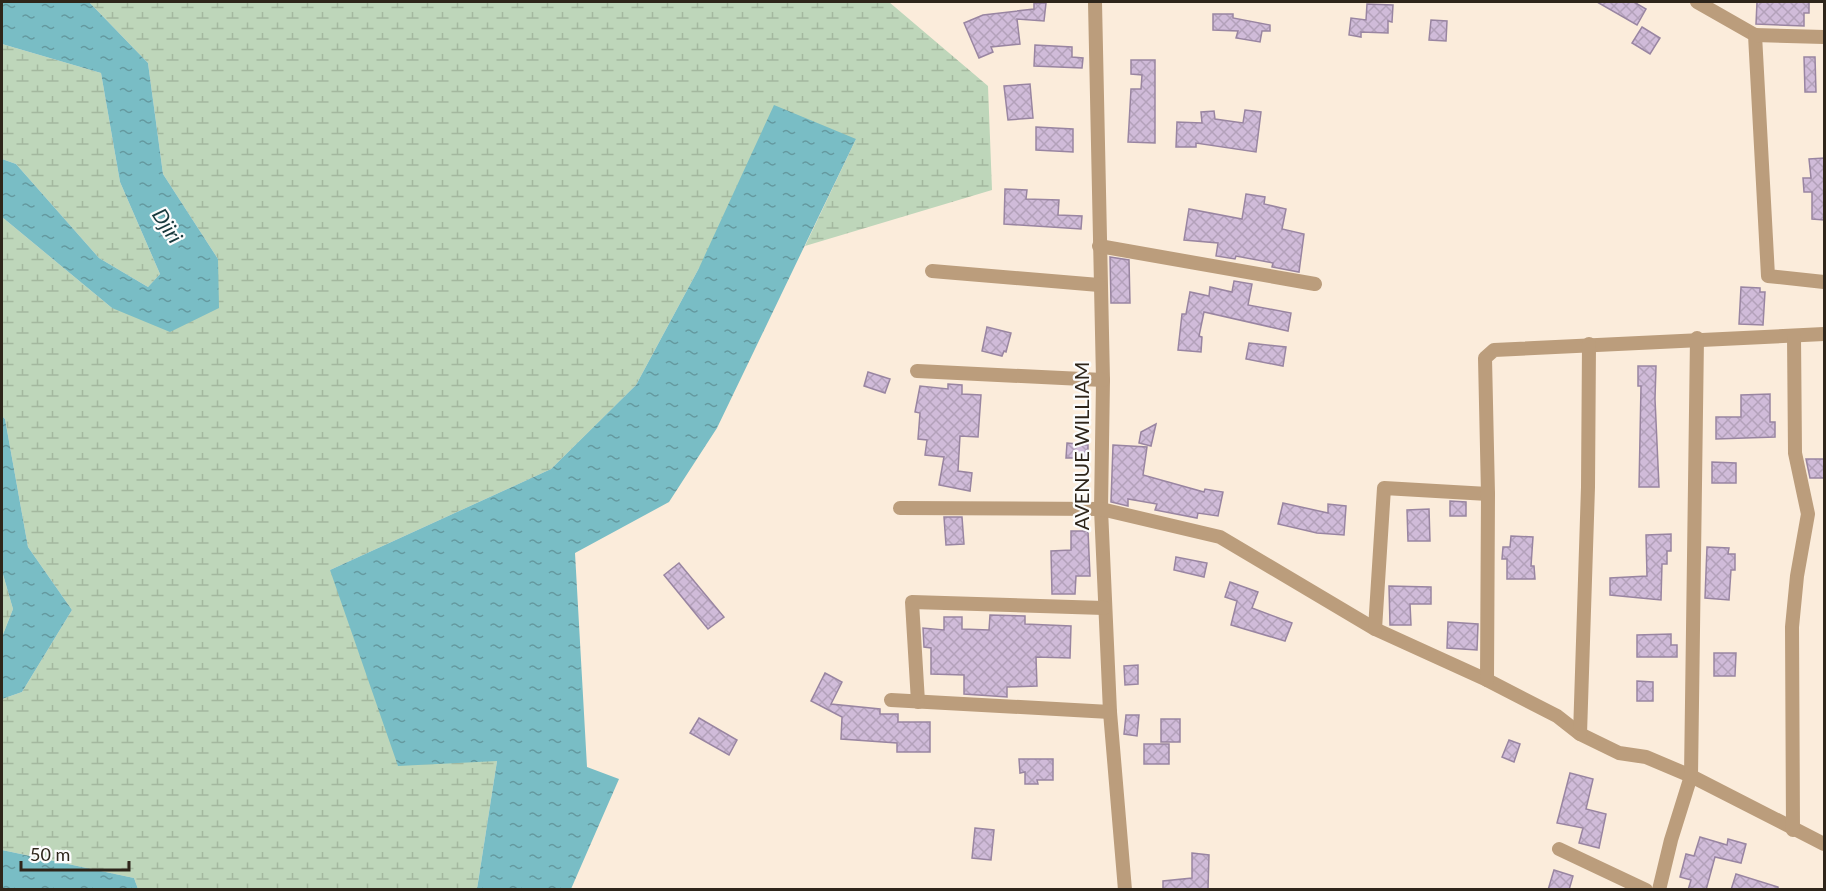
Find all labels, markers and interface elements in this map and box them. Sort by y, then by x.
water label: Djiri [148,203,189,247]
street label: AVENUE WILLIAM [1069,362,1093,530]
scale bar [21,834,129,872]
text: 50 m [30,843,70,865]

